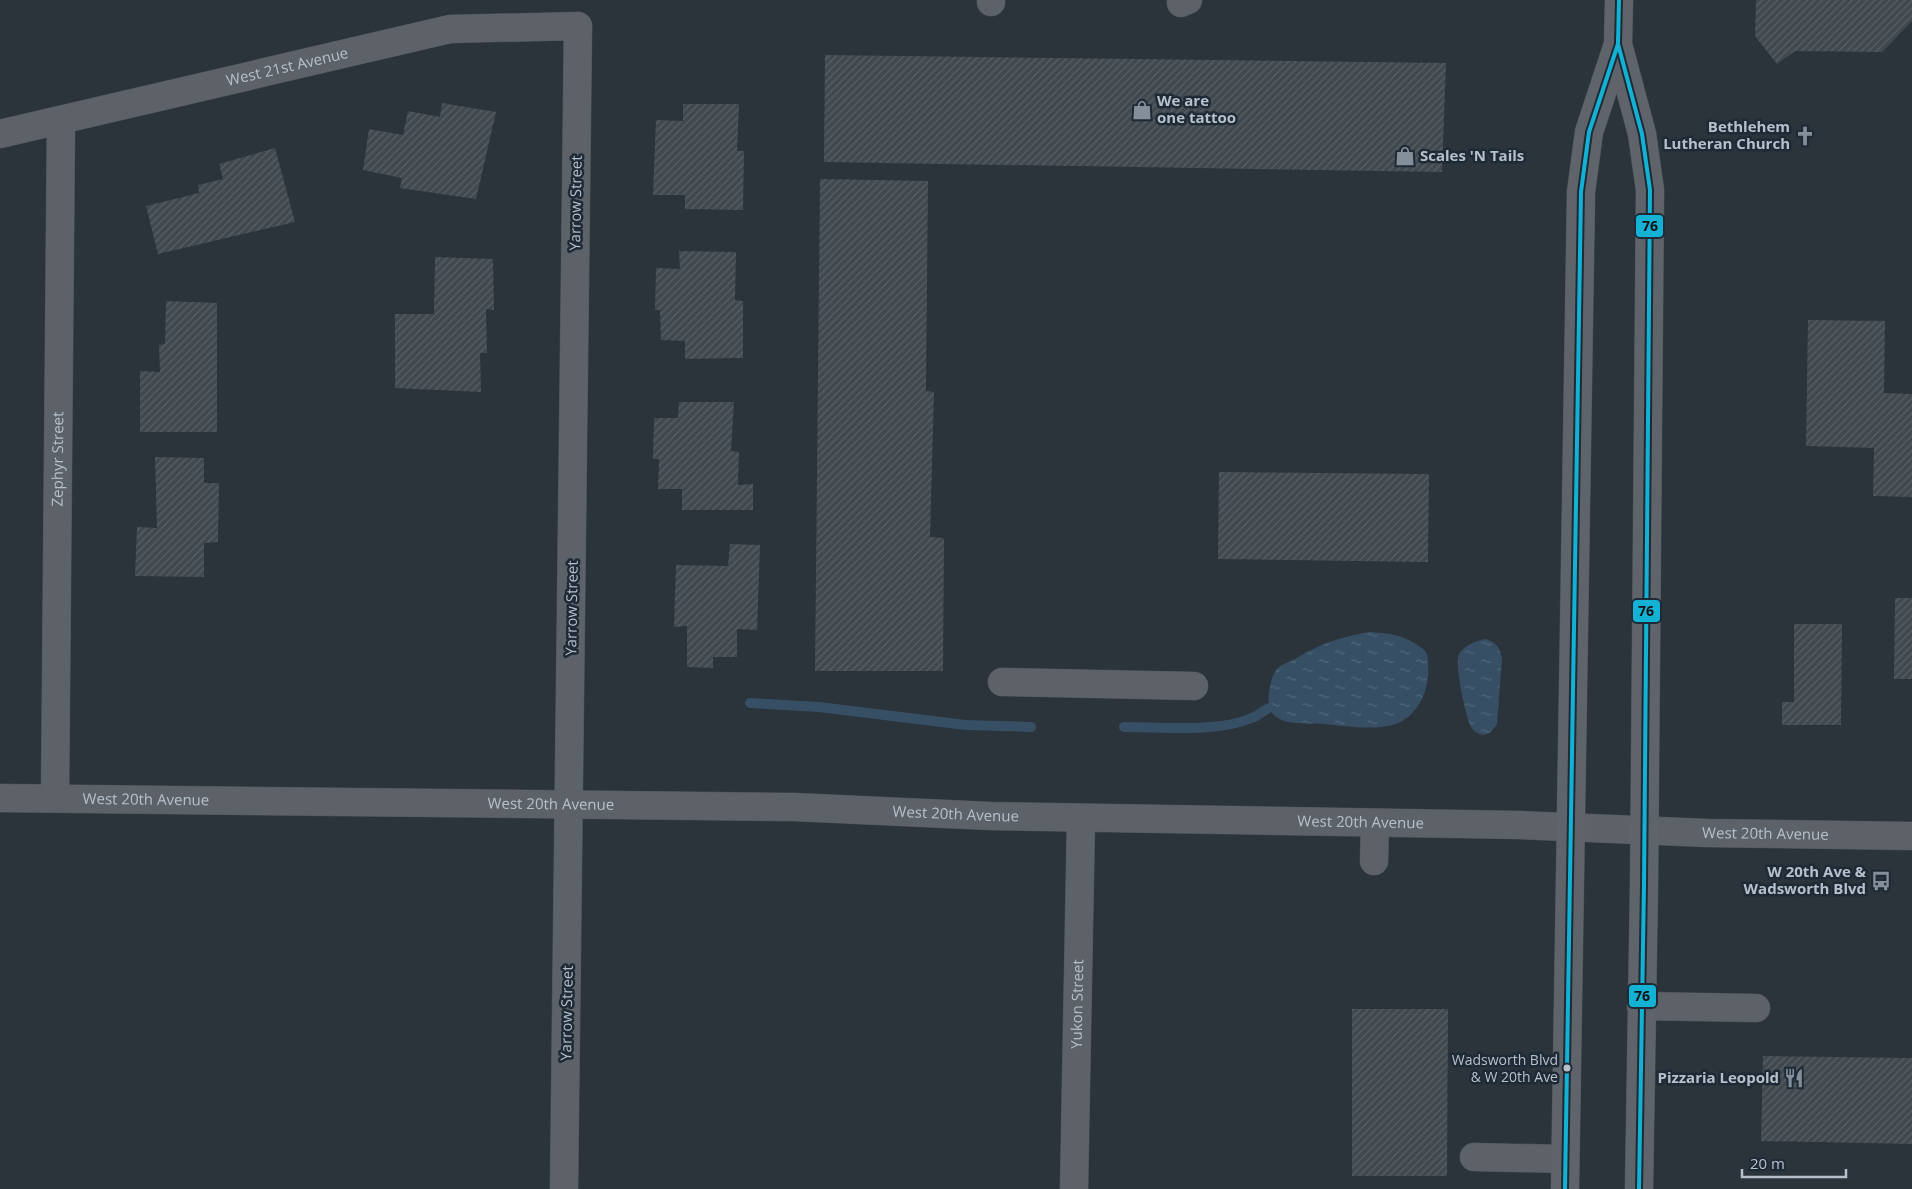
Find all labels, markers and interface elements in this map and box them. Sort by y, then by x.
street label: West 21st Avenue [224,42,350,90]
place label: We are one tattoo [1157,90,1236,127]
shop icon: We are one tattoo [1131,99,1153,121]
place label: Bethlehem Lutheran Church [1663,116,1790,153]
church icon: Bethlehem Lutheran Church [1794,125,1816,147]
shop icon: Scales 'N Tails [1394,145,1416,167]
place label: Scales 'N Tails [1420,145,1524,165]
street label: Yarrow Street [564,155,586,251]
line badge: 76 [1635,214,1664,238]
text: 76 [1642,216,1658,235]
street label: Zephyr Street [47,411,67,507]
street label: Yarrow Street [560,560,582,656]
line badge: 76 [1632,599,1661,623]
text: 76 [1638,601,1654,620]
street label: West 20th Avenue [83,788,209,809]
street label: West 20th Avenue [488,793,614,814]
street label: West 20th Avenue [892,801,1019,825]
street label: West 20th Avenue [1297,810,1424,832]
street label: West 20th Avenue [1702,822,1829,844]
place label: W 20th Ave & Wadsworth Blvd [1744,861,1867,898]
bus stop icon: W 20th Ave & Wadsworth Blvd [1870,870,1892,892]
street label: Yukon Street [1066,959,1087,1049]
street label: Yarrow Street [555,965,577,1061]
line badge: 76 [1628,984,1657,1008]
text: 76 [1634,986,1650,1005]
place label: Wadsworth Blvd & W 20th Ave [1452,1050,1558,1086]
marker: Wadsworth Blvd & W 20th Ave [1562,1063,1572,1073]
place label: Pizzaria Leopold [1657,1067,1779,1087]
restaurant icon: Pizzaria Leopold [1783,1067,1805,1089]
scale bar [1742,1146,1846,1178]
text: 20 m [1750,1153,1785,1173]

